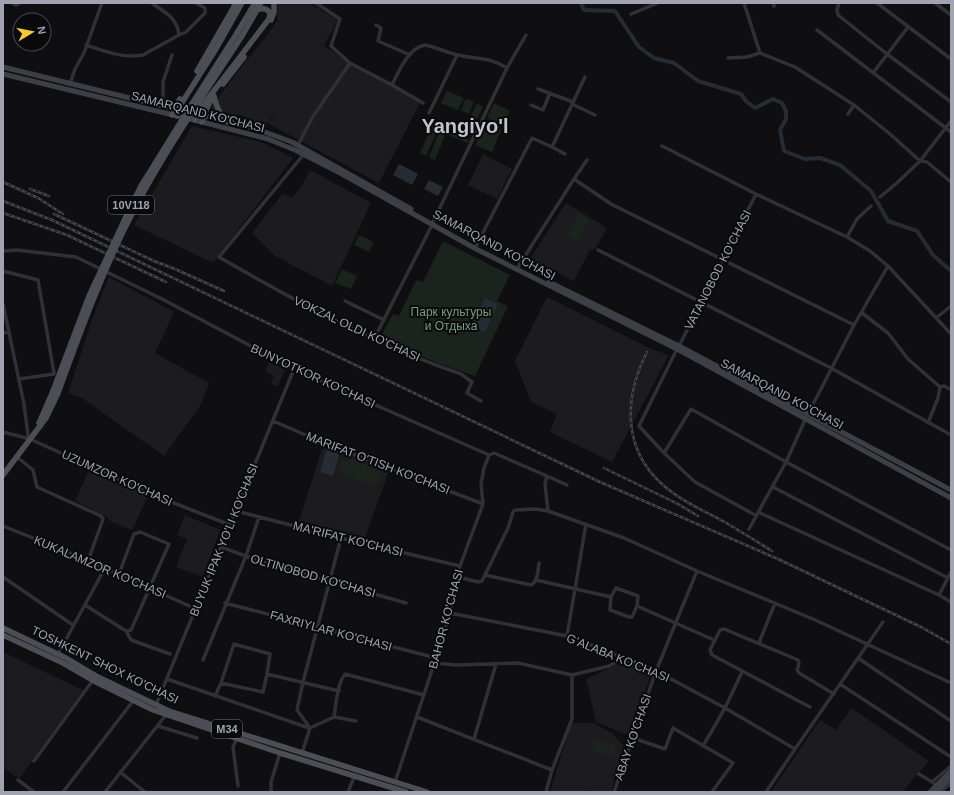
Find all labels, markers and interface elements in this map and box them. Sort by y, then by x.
north arrow [12,12,52,52]
text: N [35,25,48,35]
street label: SAMARQAND KO'CHASI [130,89,266,135]
district label: Yangiyo'l [421,115,509,137]
road number: 10V118 [108,196,154,214]
street label: SAMARQAND KO'CHASI [430,207,558,283]
street label: VATANOBOD KO'CHASI [682,208,754,332]
street label: VOKZAL OLDI KO'CHASI [292,294,422,364]
park label: Парк культуры и Отдыха [411,305,491,333]
street label: BUNYOTKOR KO'CHASI [249,341,377,411]
street label: SAMARQAND KO'CHASI [718,356,846,432]
street label: MARIFAT O'TISH KO'CHASI [304,429,452,497]
street label: UZUMZOR KO'CHASI [60,447,174,509]
street label: BUYUK IPAK YO'LI KO'CHASI [187,462,261,618]
street label: MA'RIFAT KO'CHASI [292,519,404,559]
street label: KUKALAMZOR KO'CHASI [32,533,168,601]
street label: OLTINOBOD KO'CHASI [249,551,377,601]
street label: BAHOR KO'CHASI [426,568,466,670]
street label: FAXRIYLAR KO'CHASI [268,608,394,654]
street label: TOSHKENT SHOX KO'CHASI [29,623,181,707]
street label: G’ALABA KO’CHASI [564,631,672,685]
street label: ABAY KO'CHASI [612,692,654,782]
road number: M34 [212,720,242,738]

